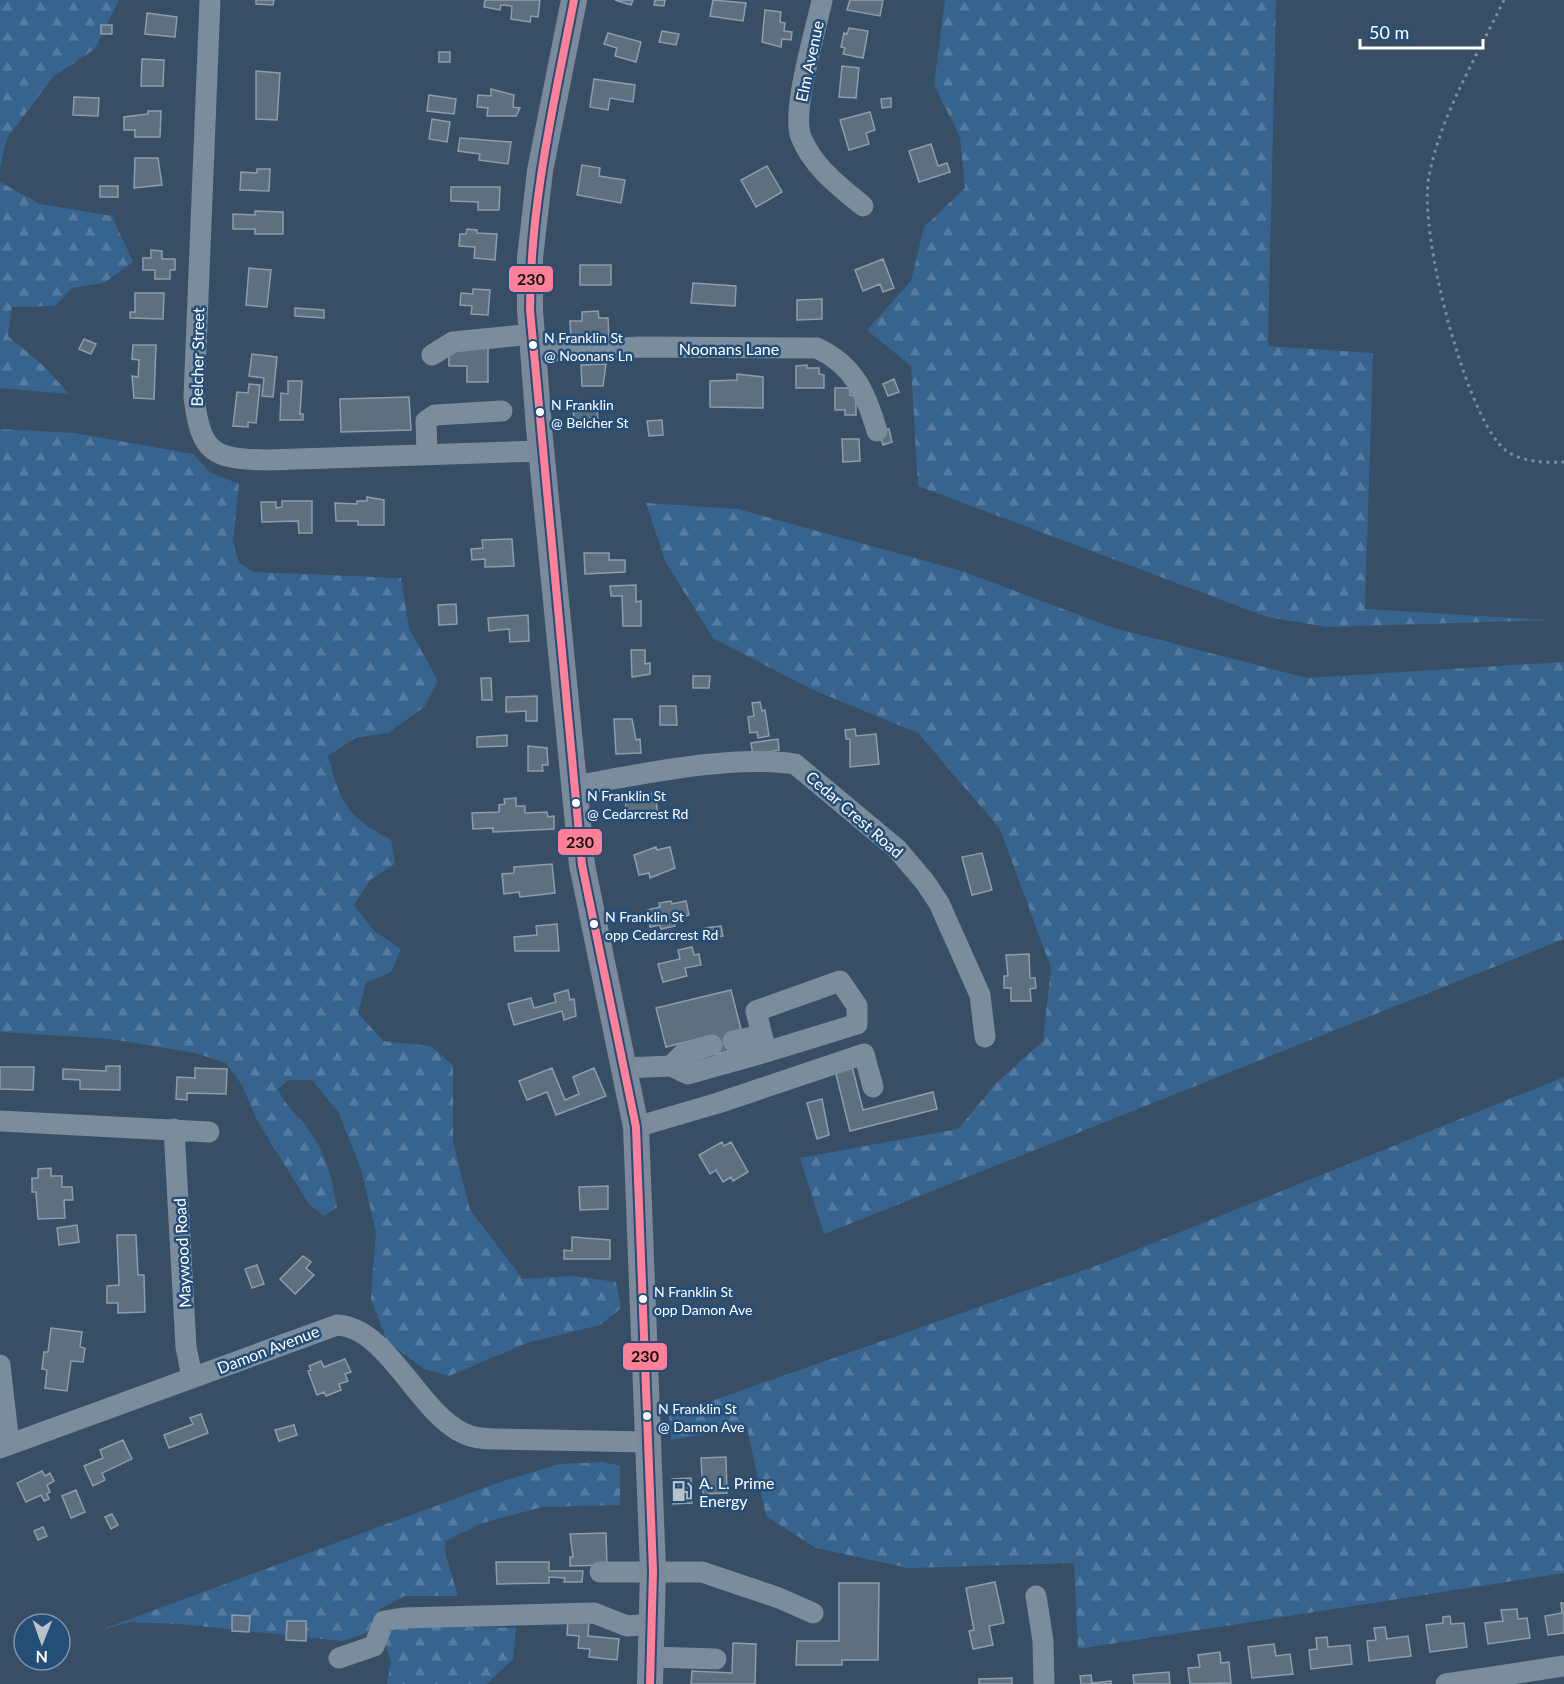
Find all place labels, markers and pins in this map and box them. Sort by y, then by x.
place label: N Franklin St @ Noonans Ln [544,329,633,364]
marker: N Franklin St @ Noonans Ln [527,339,539,351]
place label: N Franklin @ Belcher St [551,396,629,431]
marker: N Franklin @ Belcher St [534,406,546,418]
place label: N Franklin St @ Cedarcrest Rd [587,787,688,822]
marker: N Franklin St @ Cedarcrest Rd [570,797,582,809]
place label: N Franklin St opp Cedarcrest Rd [605,908,718,943]
marker: N Franklin St opp Cedarcrest Rd [588,918,600,930]
place label: N Franklin St opp Damon Ave [654,1283,752,1318]
marker: N Franklin St opp Damon Ave [637,1293,649,1305]
place label: N Franklin St @ Damon Ave [658,1400,744,1435]
marker: N Franklin St @ Damon Ave [641,1410,653,1422]
place label: A. L. Prime Energy [699,1473,775,1510]
fuel station icon: A. L. Prime Energy [670,1479,694,1503]

